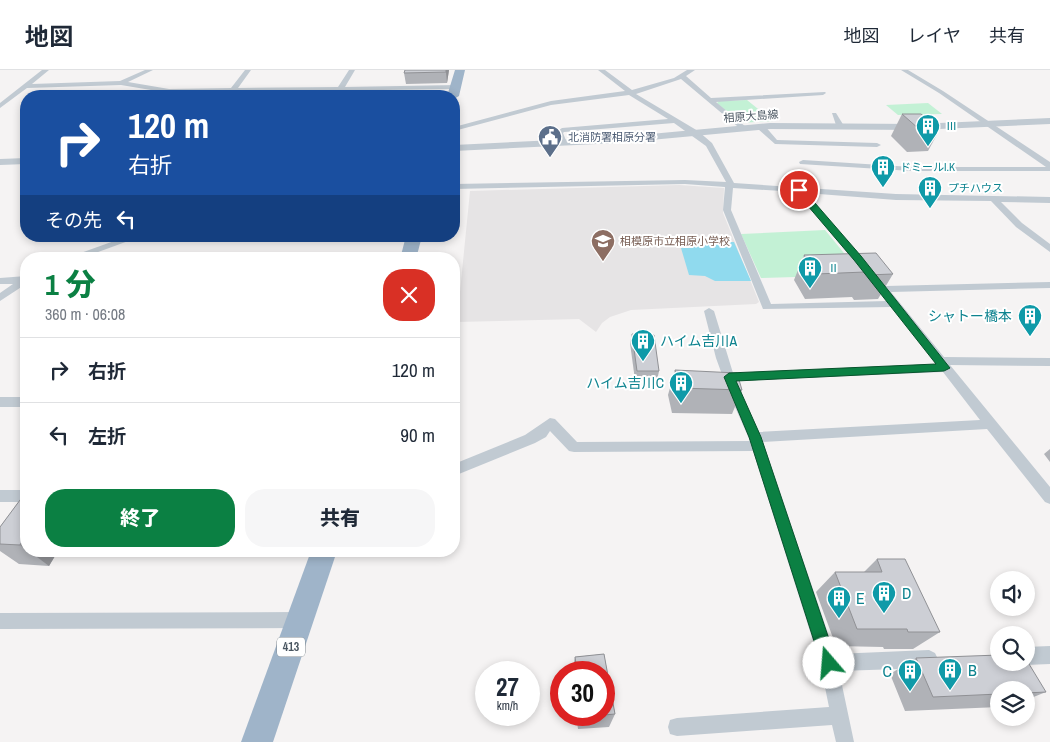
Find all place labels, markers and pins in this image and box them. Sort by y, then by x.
building icon: Ⅲ [915,113,941,147]
place label: Ⅲ [946,119,957,133]
public building icon: 北消防署相原分署 [537,124,563,158]
place label: 北消防署相原分署 [568,130,656,144]
building icon: ドミールI.K [870,154,896,188]
place label: ドミールI.K [900,160,955,174]
pin [778,169,820,211]
building icon: プチハウス [917,175,943,209]
place label: プチハウス [948,181,1003,195]
school or university icon: 相模原市立相原小学校 [590,228,616,262]
place label: 相模原市立相原小学校 [620,234,730,248]
building icon: Ⅱ [797,255,823,289]
place label: Ⅱ [828,261,839,275]
building icon: シャトー橋本 [1017,303,1043,337]
place label: シャトー橋本 [928,307,1012,325]
building icon: ハイム吉川A [630,328,656,362]
place label: ハイム吉川A [660,332,737,350]
building icon: ハイム吉川C [668,370,694,404]
place label: ハイム吉川C [586,374,664,392]
building icon: D [871,580,897,614]
place label: D [902,582,911,604]
building icon: E [826,585,852,619]
place label: E [856,587,865,609]
building icon: B [937,657,963,691]
building icon: C [897,658,923,692]
place label: B [968,659,977,681]
place label: C [883,660,892,682]

